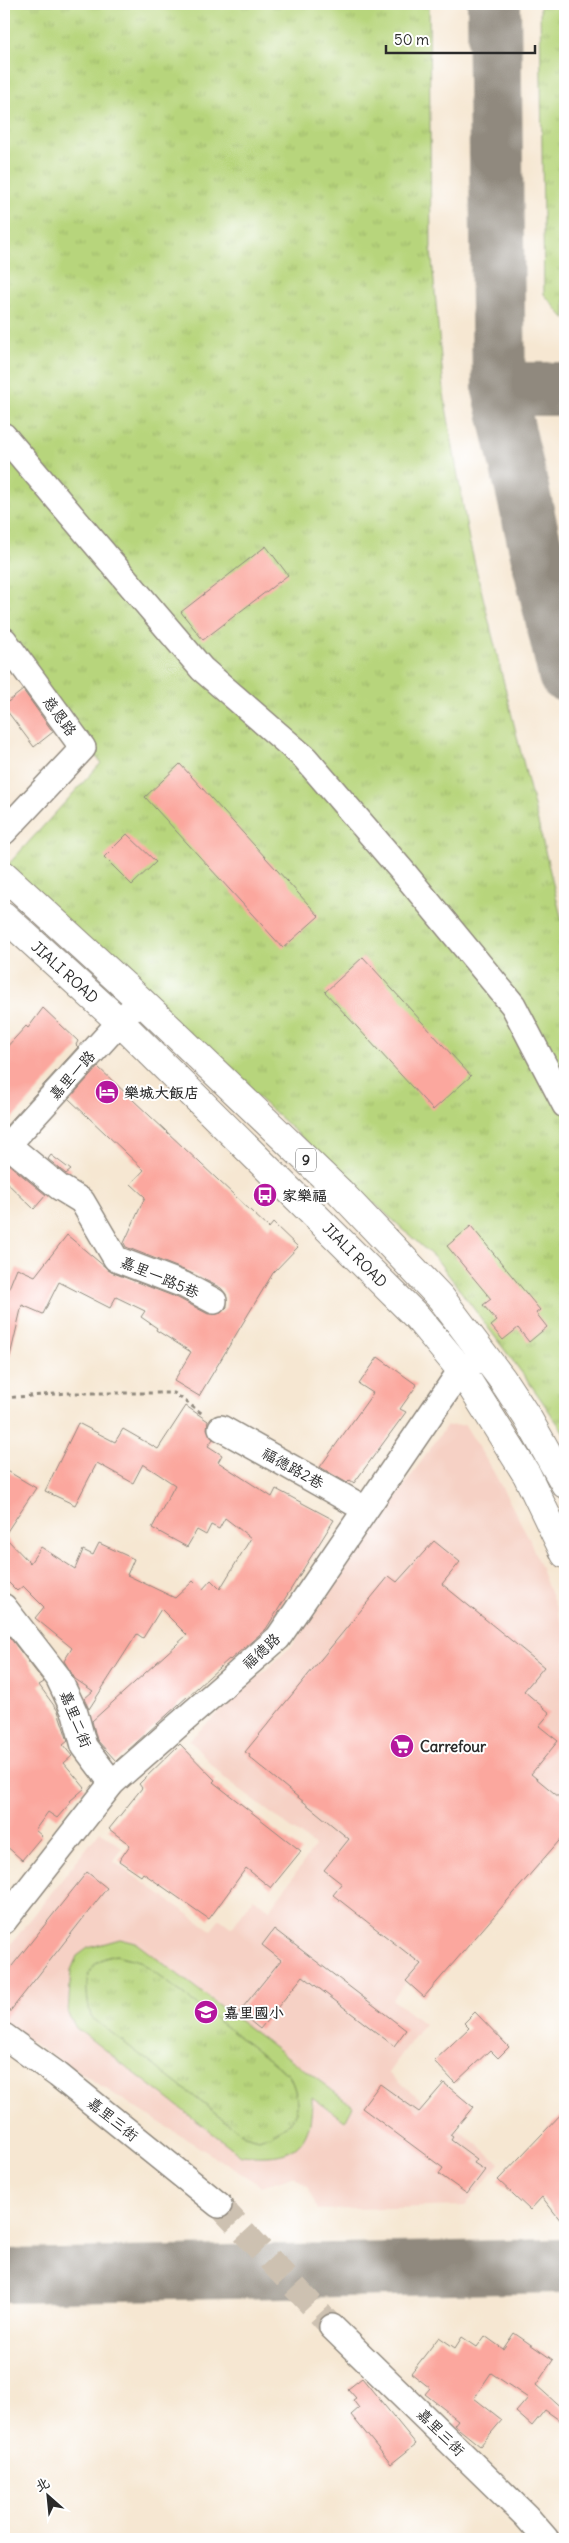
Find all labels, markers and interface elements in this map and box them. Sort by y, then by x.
scale bar [386,22,535,54]
text: 50 m [394,30,429,49]
street label: 慈恩路 [39,692,81,740]
street label: JIALI ROAD [28,937,102,1007]
street label: 嘉里一路 [45,1046,99,1104]
hotel icon: 樂城大飯店 [94,1079,120,1105]
place label: 樂城大飯店 [124,1083,199,1102]
road number: 9 [296,1148,316,1172]
bus stop icon: 家樂福 [252,1182,278,1208]
place label: 家樂福 [282,1186,327,1205]
street label: JIALI ROAD [319,1219,391,1291]
street label: 嘉里一路5巷 [118,1252,202,1302]
street label: 福德路2巷 [259,1443,327,1493]
street label: 福德路 [238,1629,284,1673]
street label: 嘉里二街 [56,1688,96,1750]
supermarket icon: Carrefour [389,1733,415,1759]
place label: Carrefour [420,1737,487,1756]
school or university icon: 嘉里國小 [193,1999,219,2025]
place label: 嘉里國小 [224,2003,284,2022]
street label: 嘉里三街 [84,2093,142,2145]
street label: 嘉里三街 [413,2404,469,2460]
north arrow [22,2470,72,2520]
text: 北 [32,2473,52,2496]

